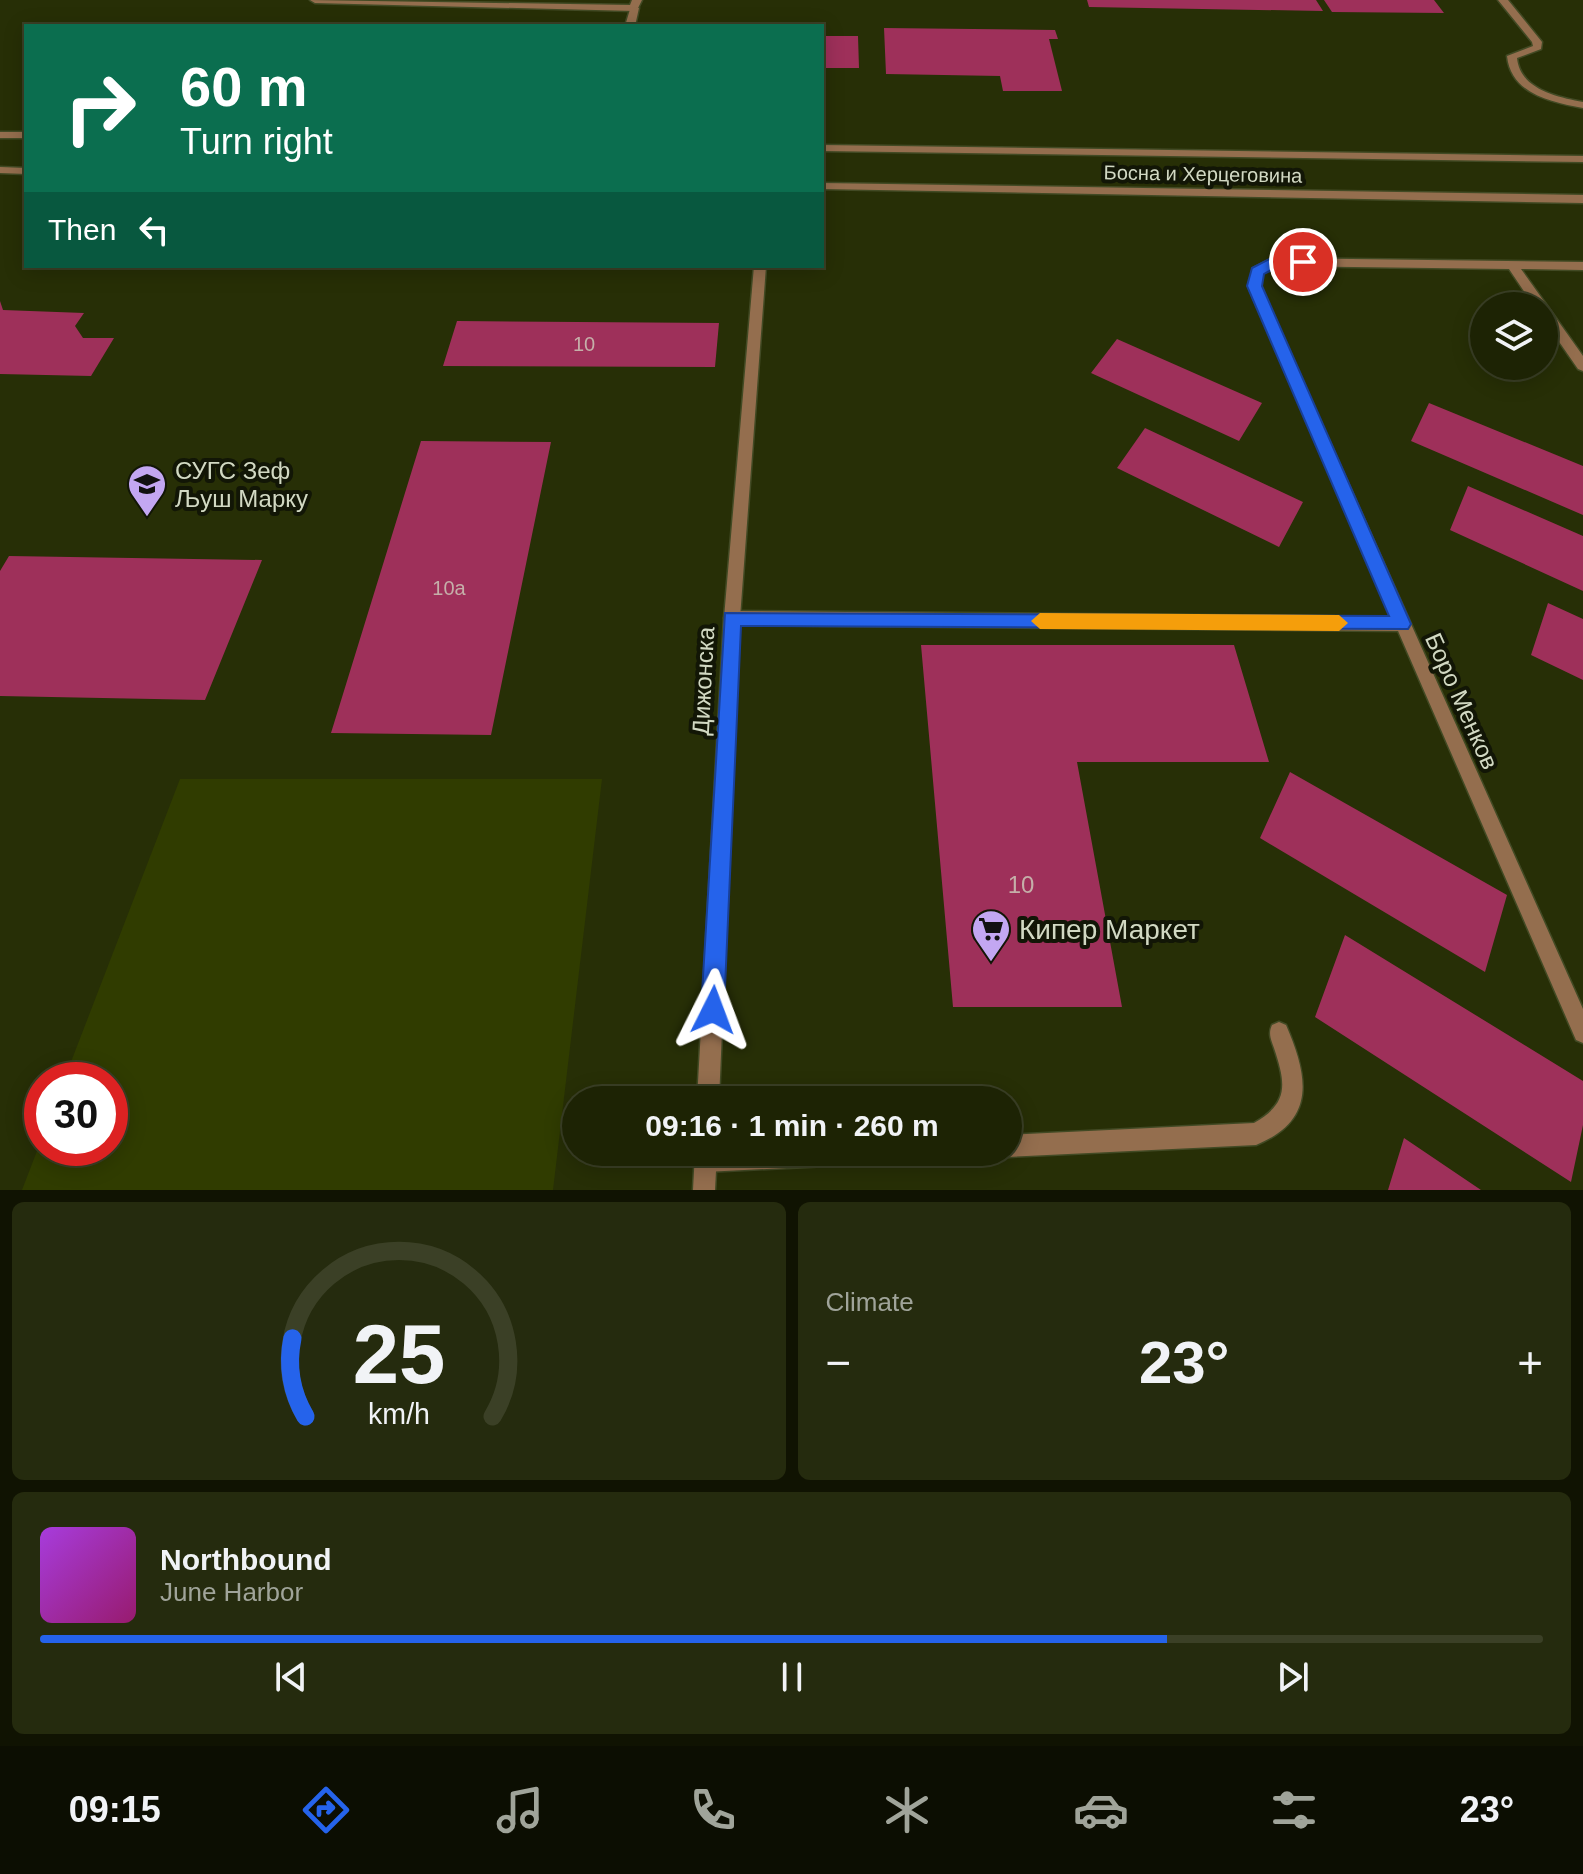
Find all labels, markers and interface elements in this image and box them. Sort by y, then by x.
text: 60 m [180,55,308,118]
icon: right [48,56,152,160]
text: Turn right [180,121,333,162]
street label: Босна и Херцеговина [1104,161,1303,187]
icon: left [132,208,176,252]
text: Then [48,213,116,246]
pin [1269,228,1337,296]
icon: arrive [1281,240,1325,284]
map controls [1470,292,1558,380]
button: layers [1470,292,1558,380]
house number: 10 [573,333,595,355]
place label: СУГС Зеф Љуш Марку [175,457,308,512]
school or university icon: СУГС Зеф Љуш Марку [126,463,168,518]
house number: 10а [432,577,467,599]
street label: Дижонска [687,625,719,736]
street label: Боро Менков [1420,629,1504,773]
house number: 10 [1008,871,1034,898]
supermarket icon: Кипер Маркет [970,908,1012,963]
place label: Кипер Маркет [1019,914,1200,945]
position arrow [671,968,755,1052]
speed limit sign: 30 [24,1062,128,1166]
text: 09:16 · 1 min · 260 m [645,1109,939,1142]
text: Climate [826,1287,914,1317]
text: 25 [352,1308,445,1401]
text: 23° [1139,1329,1230,1396]
text: − [826,1338,851,1387]
text: + [1517,1338,1543,1387]
text: km/h [368,1398,430,1430]
text: Northbound [160,1543,332,1576]
text: June Harbor [160,1577,303,1607]
icon: previous [269,1655,313,1699]
icon: pause [770,1655,814,1699]
icon: next [1271,1655,1315,1699]
icon: directions [298,1782,354,1838]
icon: music [492,1782,548,1838]
icon: phone [685,1782,741,1838]
icon: climate [879,1782,935,1838]
icon: car [1073,1782,1129,1838]
icon: filters [1266,1782,1322,1838]
text: 09:15 [69,1789,161,1830]
text: 23° [1460,1789,1514,1830]

